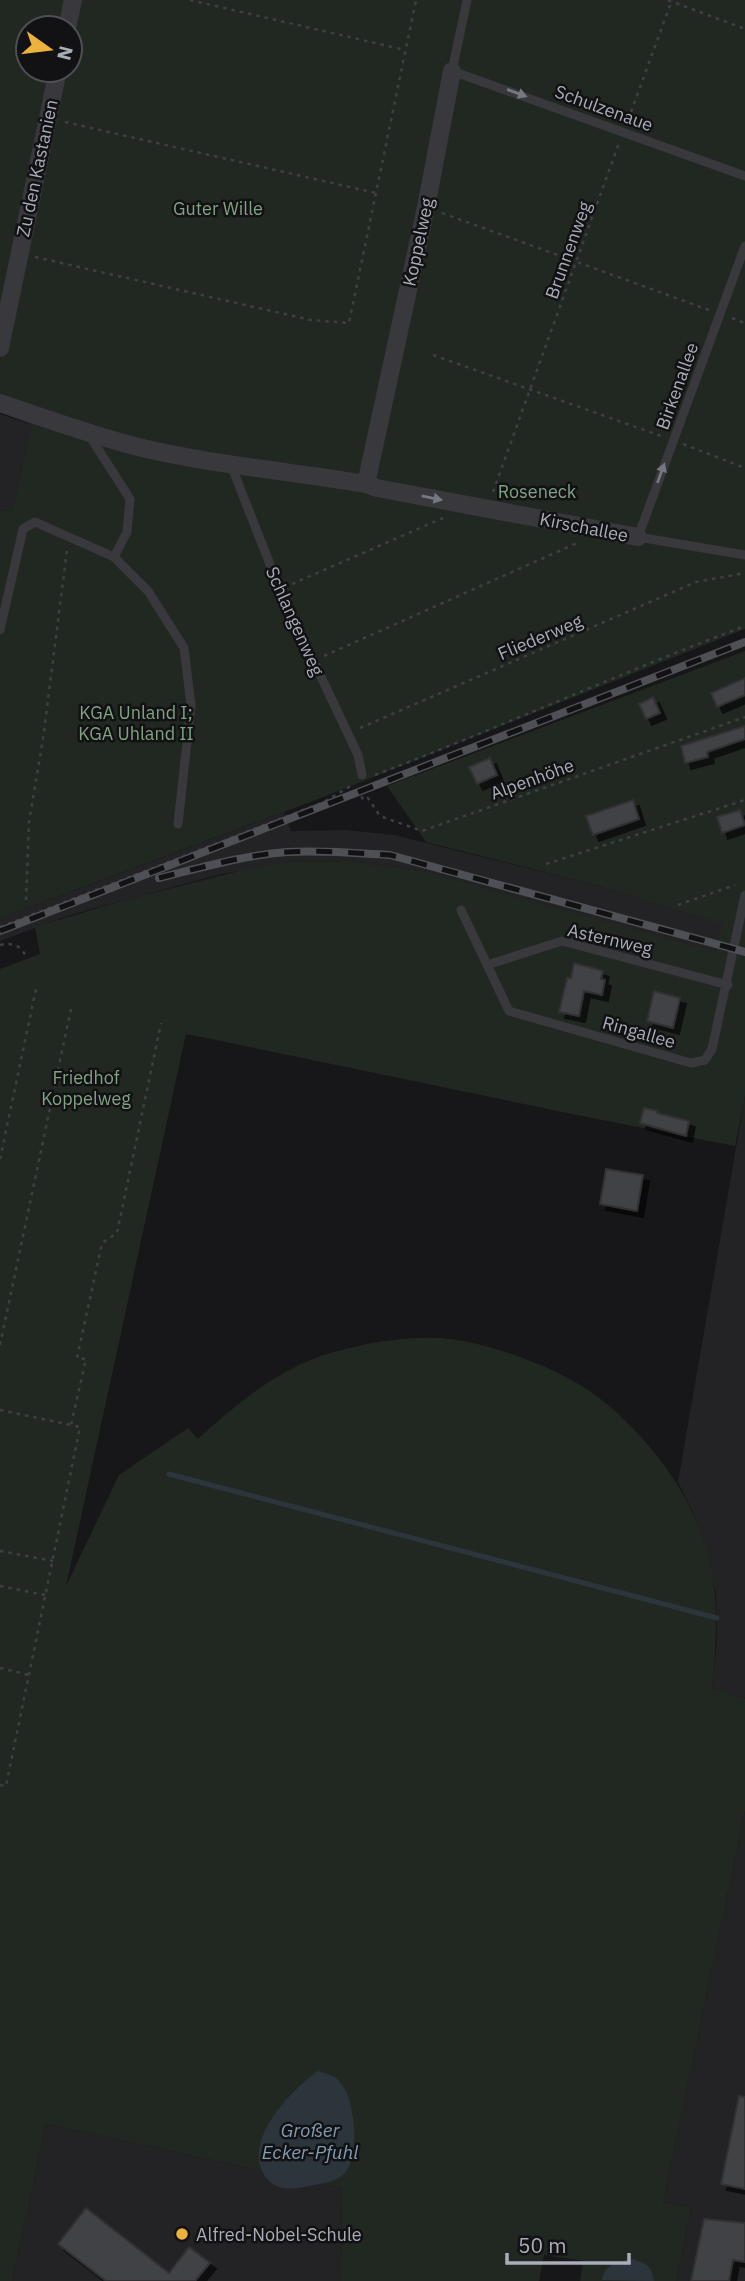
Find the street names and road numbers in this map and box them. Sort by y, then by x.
street label: Schulzenaue [552,80,656,136]
street label: Zu den Kastanien [11,97,63,239]
street label: Koppelweg [397,195,439,288]
street label: Brunnenweg [540,198,596,302]
street label: Birkenallee [651,339,703,433]
street label: Kirschallee [538,507,630,547]
street label: Schlangenweg [261,563,330,680]
street label: Fliederweg [494,609,586,665]
street label: Alpenhöhe [487,753,577,805]
street label: Asternweg [565,918,655,960]
street label: Ringallee [600,1011,678,1053]

